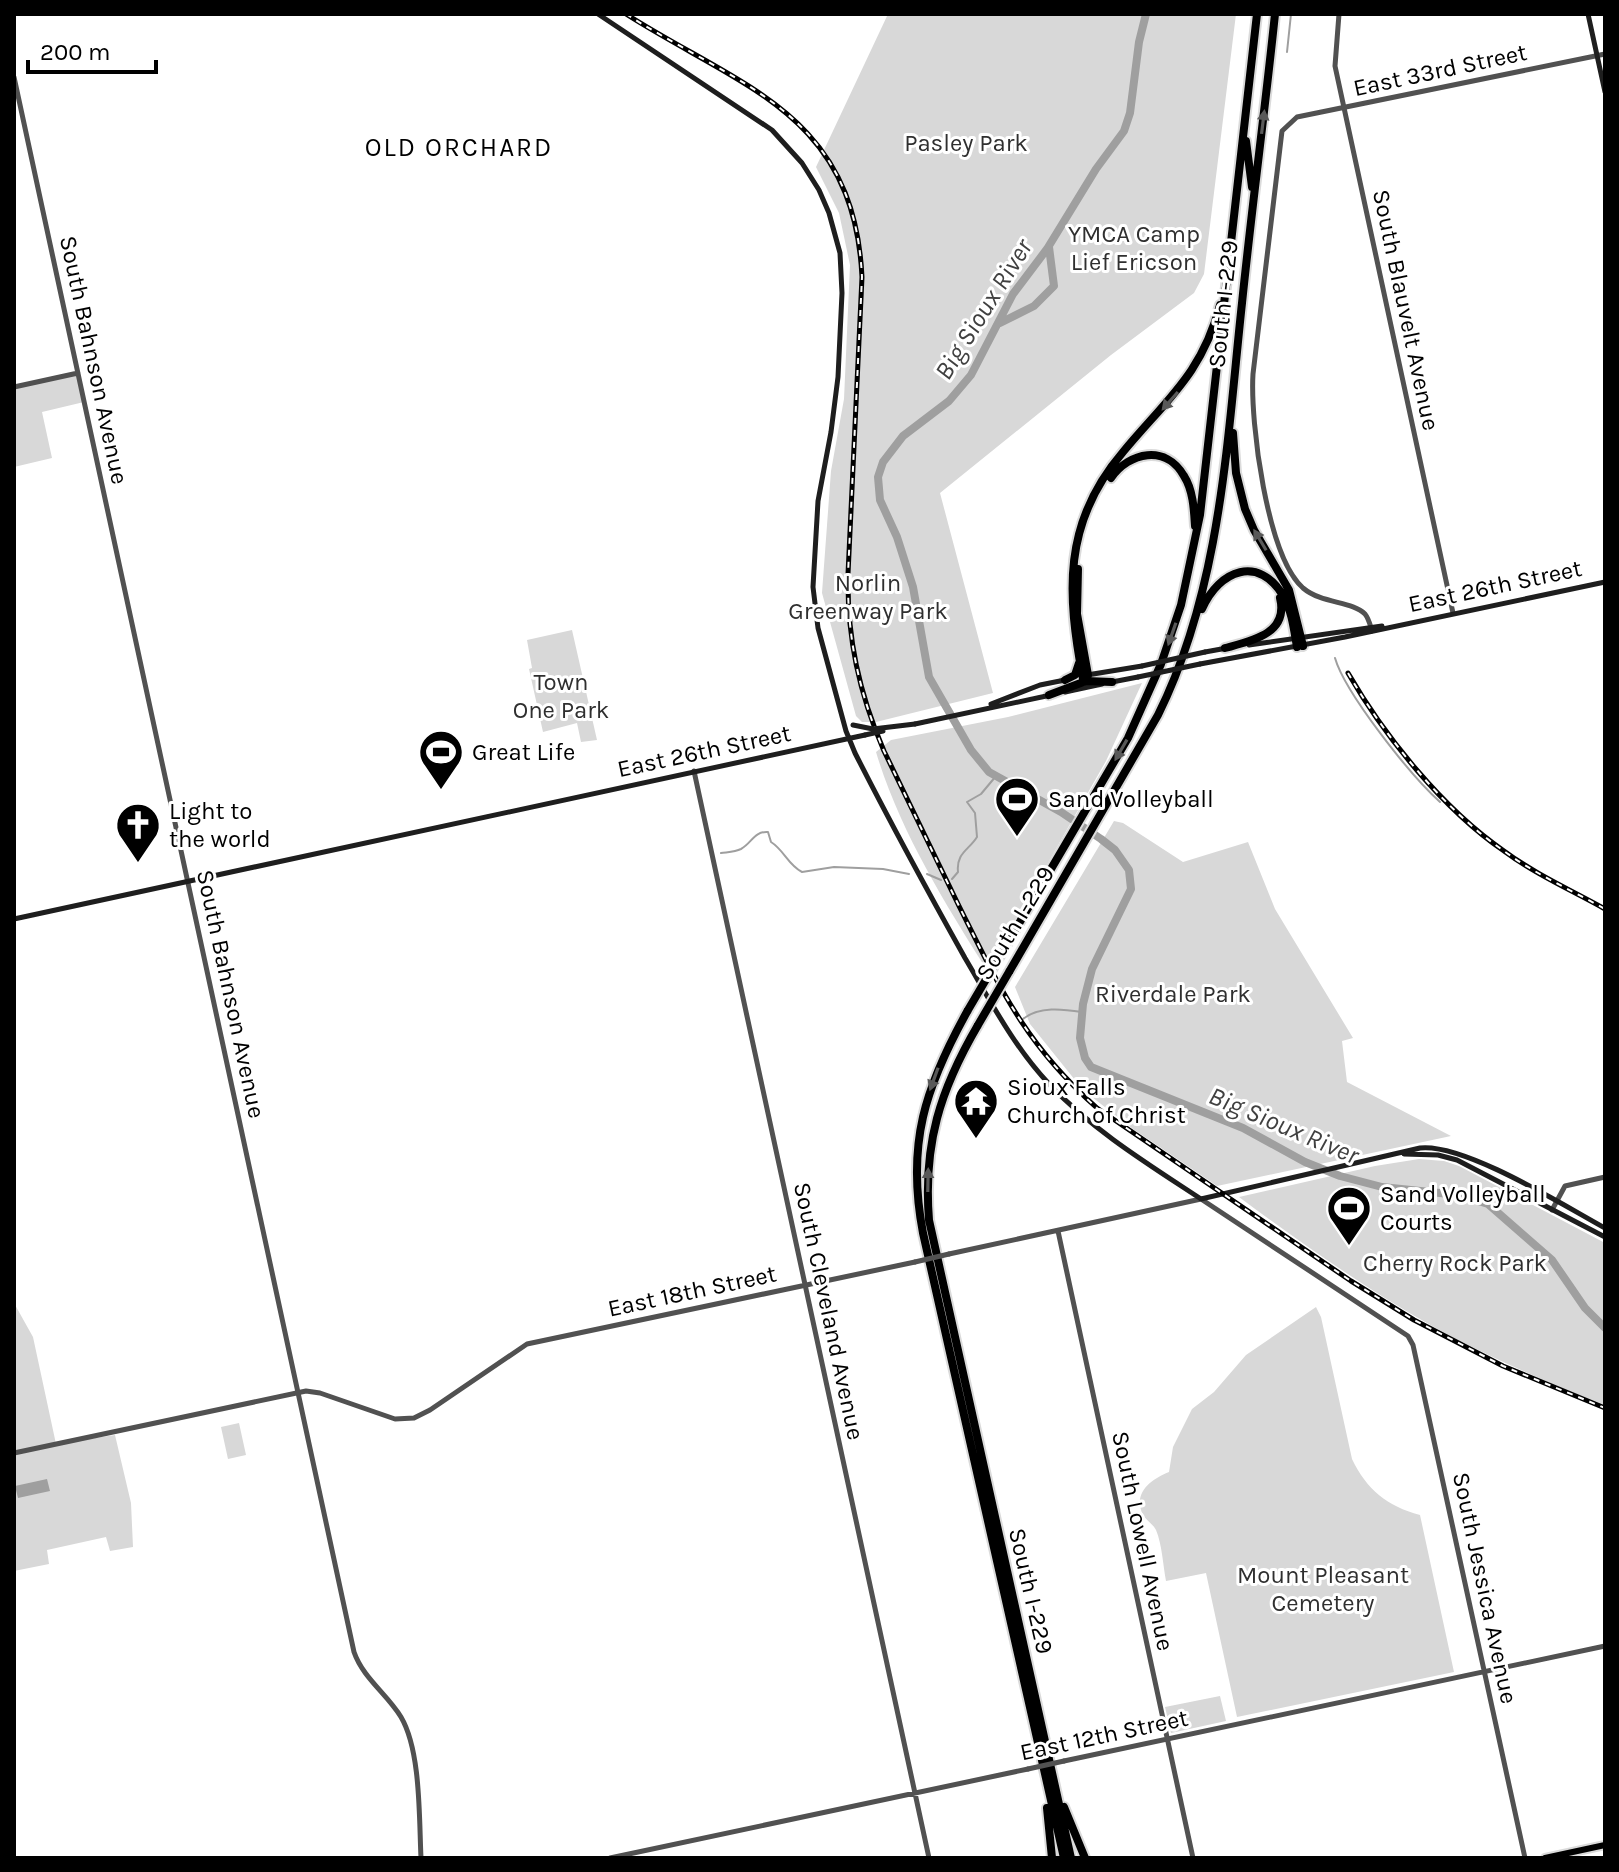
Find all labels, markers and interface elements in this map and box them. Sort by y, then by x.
scale bar [28,24,156,74]
text: 200 m [40,38,111,66]
street label: East 33rd Street [1351,38,1529,102]
one-way arrow [1256,109,1269,134]
park label: Pasley Park [904,129,1028,157]
district label: OLD ORCHARD [365,132,553,163]
street label: South Blauvelt Avenue [1367,187,1445,433]
park label: YMCA Camp Lief Ericson [1068,220,1200,276]
water label: Big Sioux River [928,232,1040,385]
street label: South Bahnson Avenue [54,233,134,487]
street label: South I-229 [1202,239,1244,369]
one-way arrow [1162,390,1179,410]
one-way arrow [1254,529,1268,551]
street label: East 26th Street [1406,554,1584,618]
park label: Norlin Greenway Park [788,569,948,625]
one-way arrow [1165,622,1178,646]
park label: Town One Park [513,668,609,724]
street label: East 26th Street [615,719,793,783]
sports icon: Great Life [417,728,465,791]
place label: Great Life [472,738,575,766]
one-way arrow [1114,739,1128,761]
sports icon: Sand Volleyball [993,775,1041,838]
place label: Sand Volleyball [1048,785,1214,813]
place label: Light to the world [169,797,271,853]
church icon: Light to the world [114,801,162,864]
street label: South I-229 [970,861,1060,985]
street label: South Bahnson Avenue [191,867,271,1121]
park label: Riverdale Park [1095,980,1251,1008]
one-way arrow [927,1067,939,1091]
place label: Sioux Falls Church of Christ [1007,1073,1186,1129]
temple icon: Sioux Falls Church of Christ [952,1077,1000,1140]
water label: Big Sioux River [1204,1080,1365,1171]
one-way arrow [921,1167,934,1192]
street label: South Cleveland Avenue [788,1180,870,1442]
place label: Sand Volleyball Courts [1380,1180,1546,1236]
sports icon: Sand Volleyball Courts [1325,1184,1373,1247]
park label: Cherry Rock Park [1363,1249,1547,1277]
street label: East 18th Street [605,1259,779,1323]
street label: South Lowell Avenue [1106,1429,1180,1653]
street label: South Jessica Avenue [1447,1470,1523,1706]
street label: South I-229 [1003,1525,1059,1657]
park label: Mount Pleasant Cemetery [1237,1561,1409,1617]
street label: East 12th Street [1017,1704,1191,1766]

